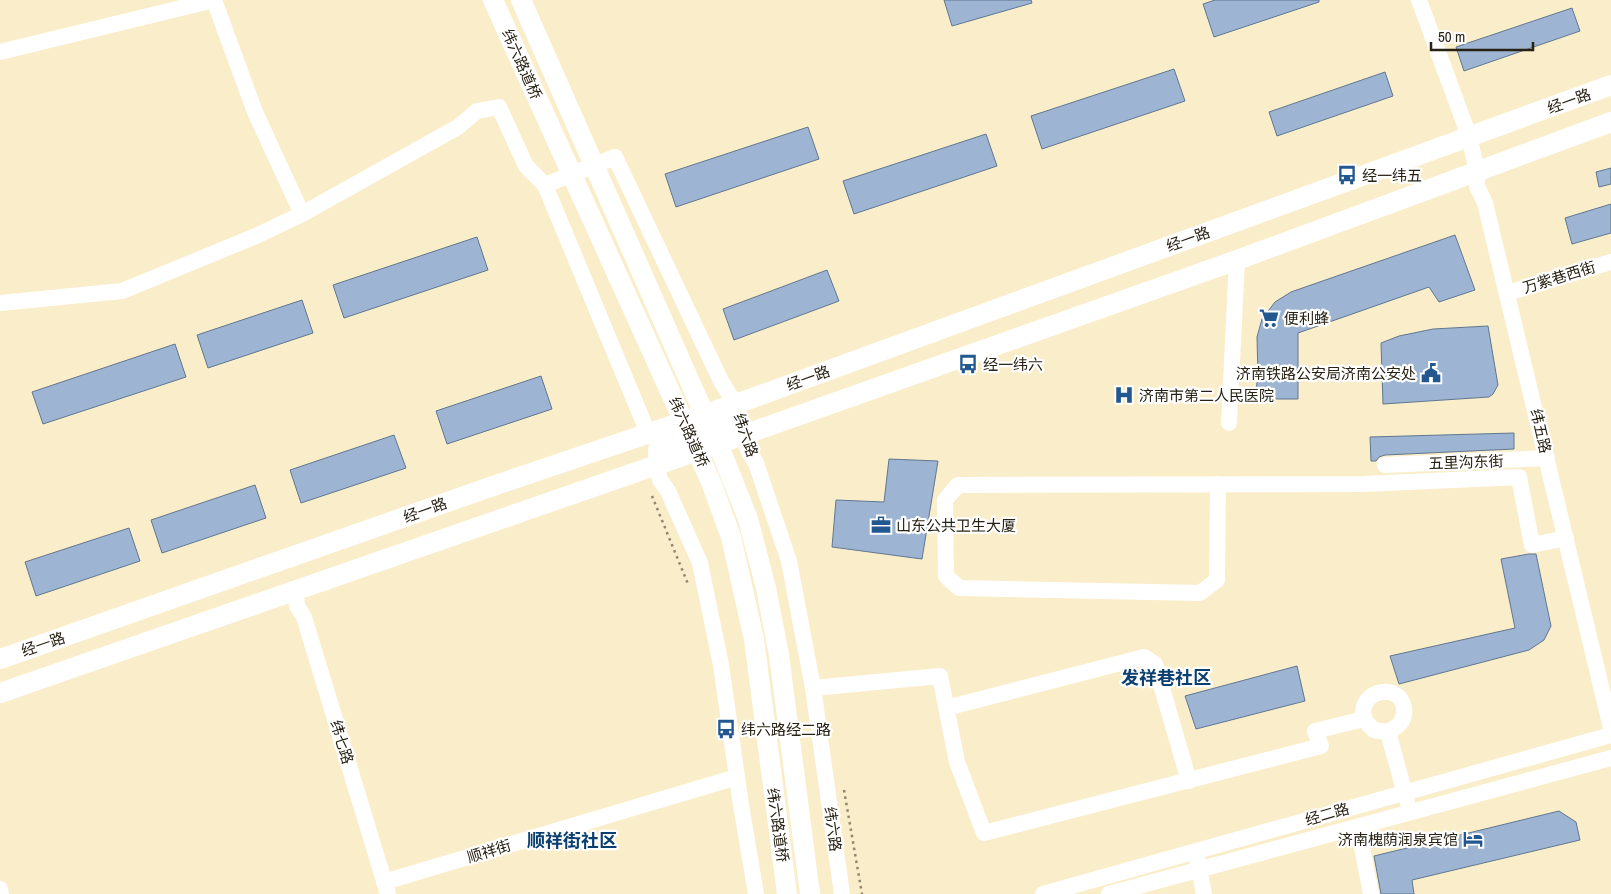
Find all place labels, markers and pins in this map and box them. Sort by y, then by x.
bus stop icon: 经一纬五 [1336,164,1358,186]
place label: 经一纬五 [1362,165,1422,186]
supermarket icon: 便利蜂 [1258,307,1280,329]
place label: 便利蜂 [1284,308,1329,329]
bus stop icon: 经一纬六 [957,353,979,375]
place label: 经一纬六 [983,354,1043,375]
public building icon: 济南铁路公安局济南公安处 [1420,362,1442,384]
place label: 济南铁路公安局济南公安处 [1236,363,1416,384]
hospital icon: 济南市第二人民医院 [1113,384,1135,406]
place label: 济南市第二人民医院 [1139,385,1274,406]
office icon: 山东公共卫生大厦 [870,514,892,536]
place label: 山东公共卫生大厦 [896,515,1016,536]
bus stop icon: 纬六路经二路 [715,718,737,740]
place label: 纬六路经二路 [741,719,831,740]
hotel icon: 济南槐荫润泉宾馆 [1462,828,1484,850]
place label: 济南槐荫润泉宾馆 [1338,829,1458,850]

